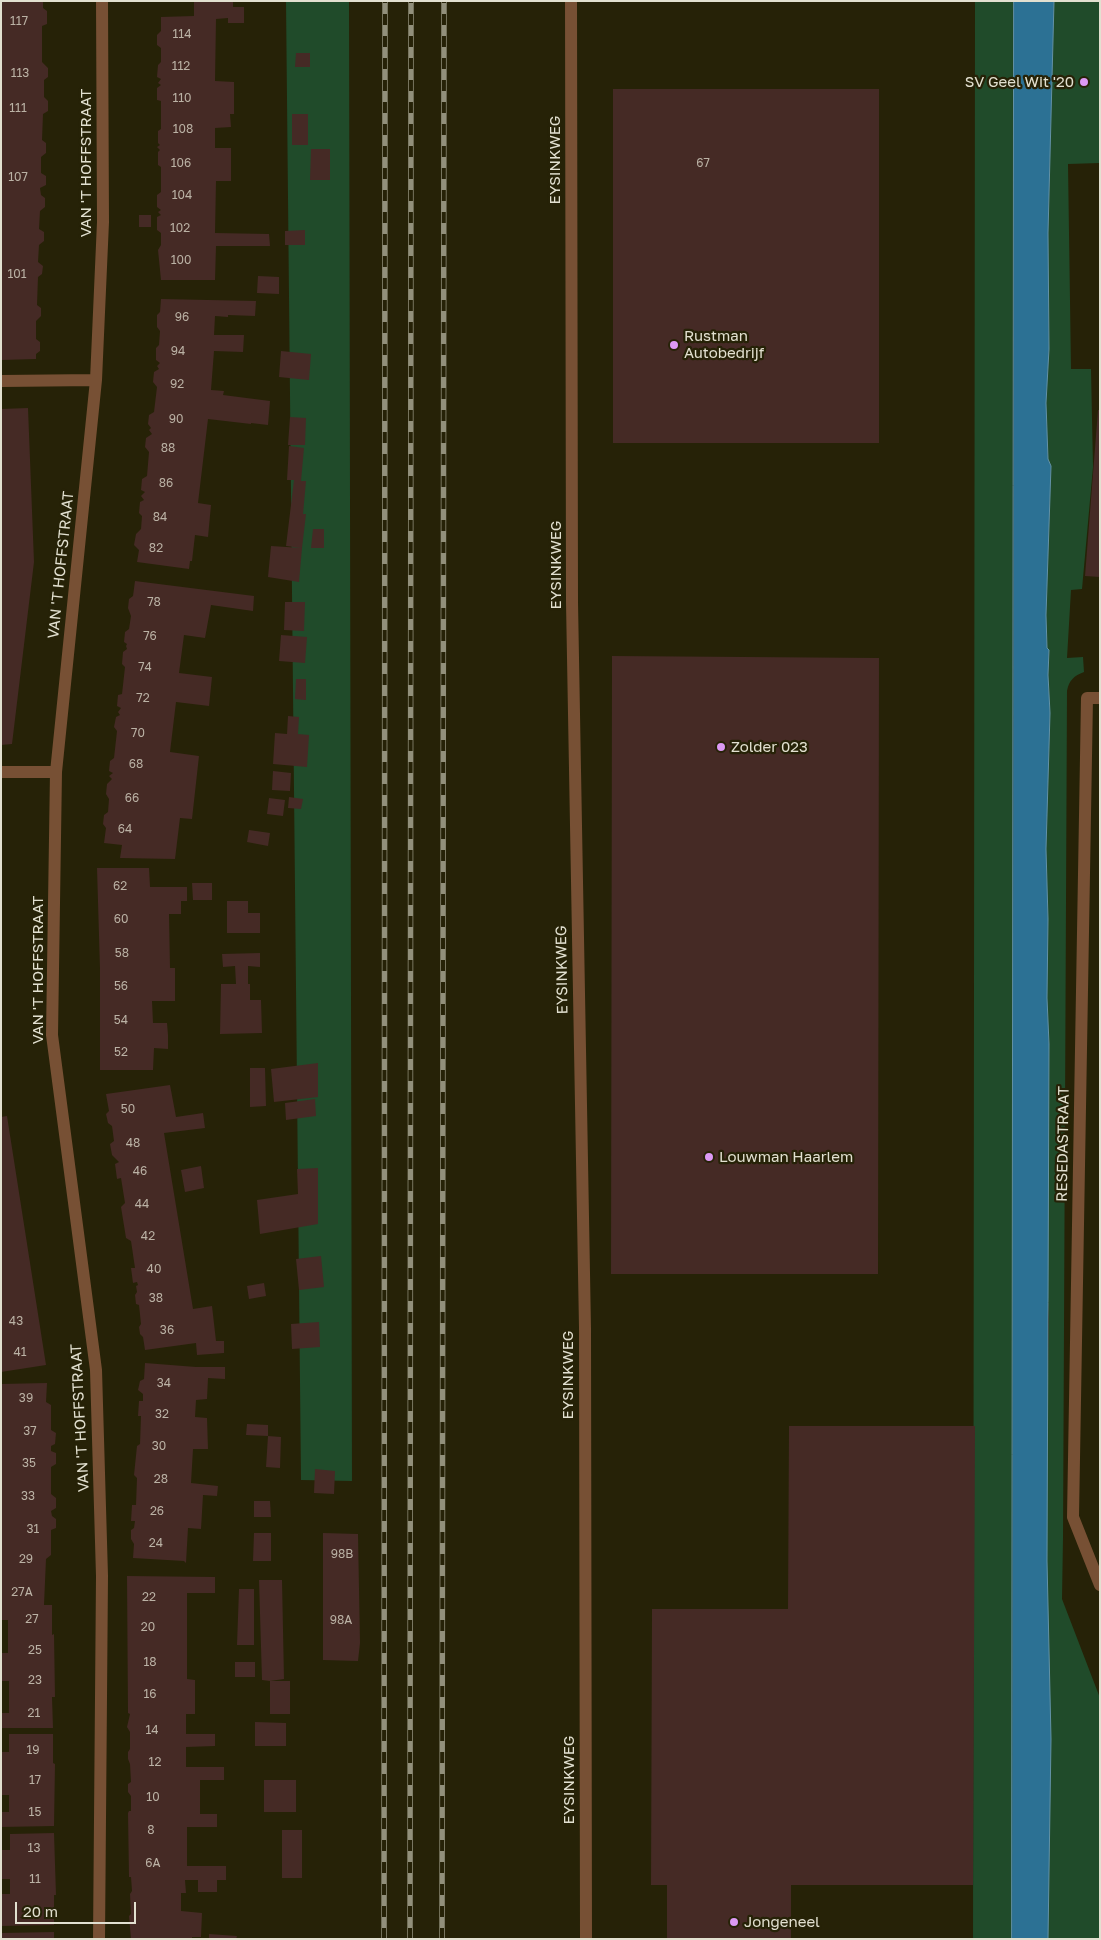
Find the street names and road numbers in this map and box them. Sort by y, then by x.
street label: VAN 'T HOFFSTRAAT [77,89,95,237]
street label: EYSINKWEG [546,116,564,204]
street label: VAN 'T HOFFSTRAAT [44,490,78,640]
street label: EYSINKWEG [547,521,565,609]
street label: VAN 'T HOFFSTRAAT [29,896,47,1044]
street label: EYSINKWEG [552,925,572,1015]
street label: RESEDASTRAAT [1053,1086,1073,1202]
street label: EYSINKWEG [559,1331,577,1419]
street label: VAN 'T HOFFSTRAAT [67,1343,93,1493]
street label: EYSINKWEG [560,1736,578,1824]

